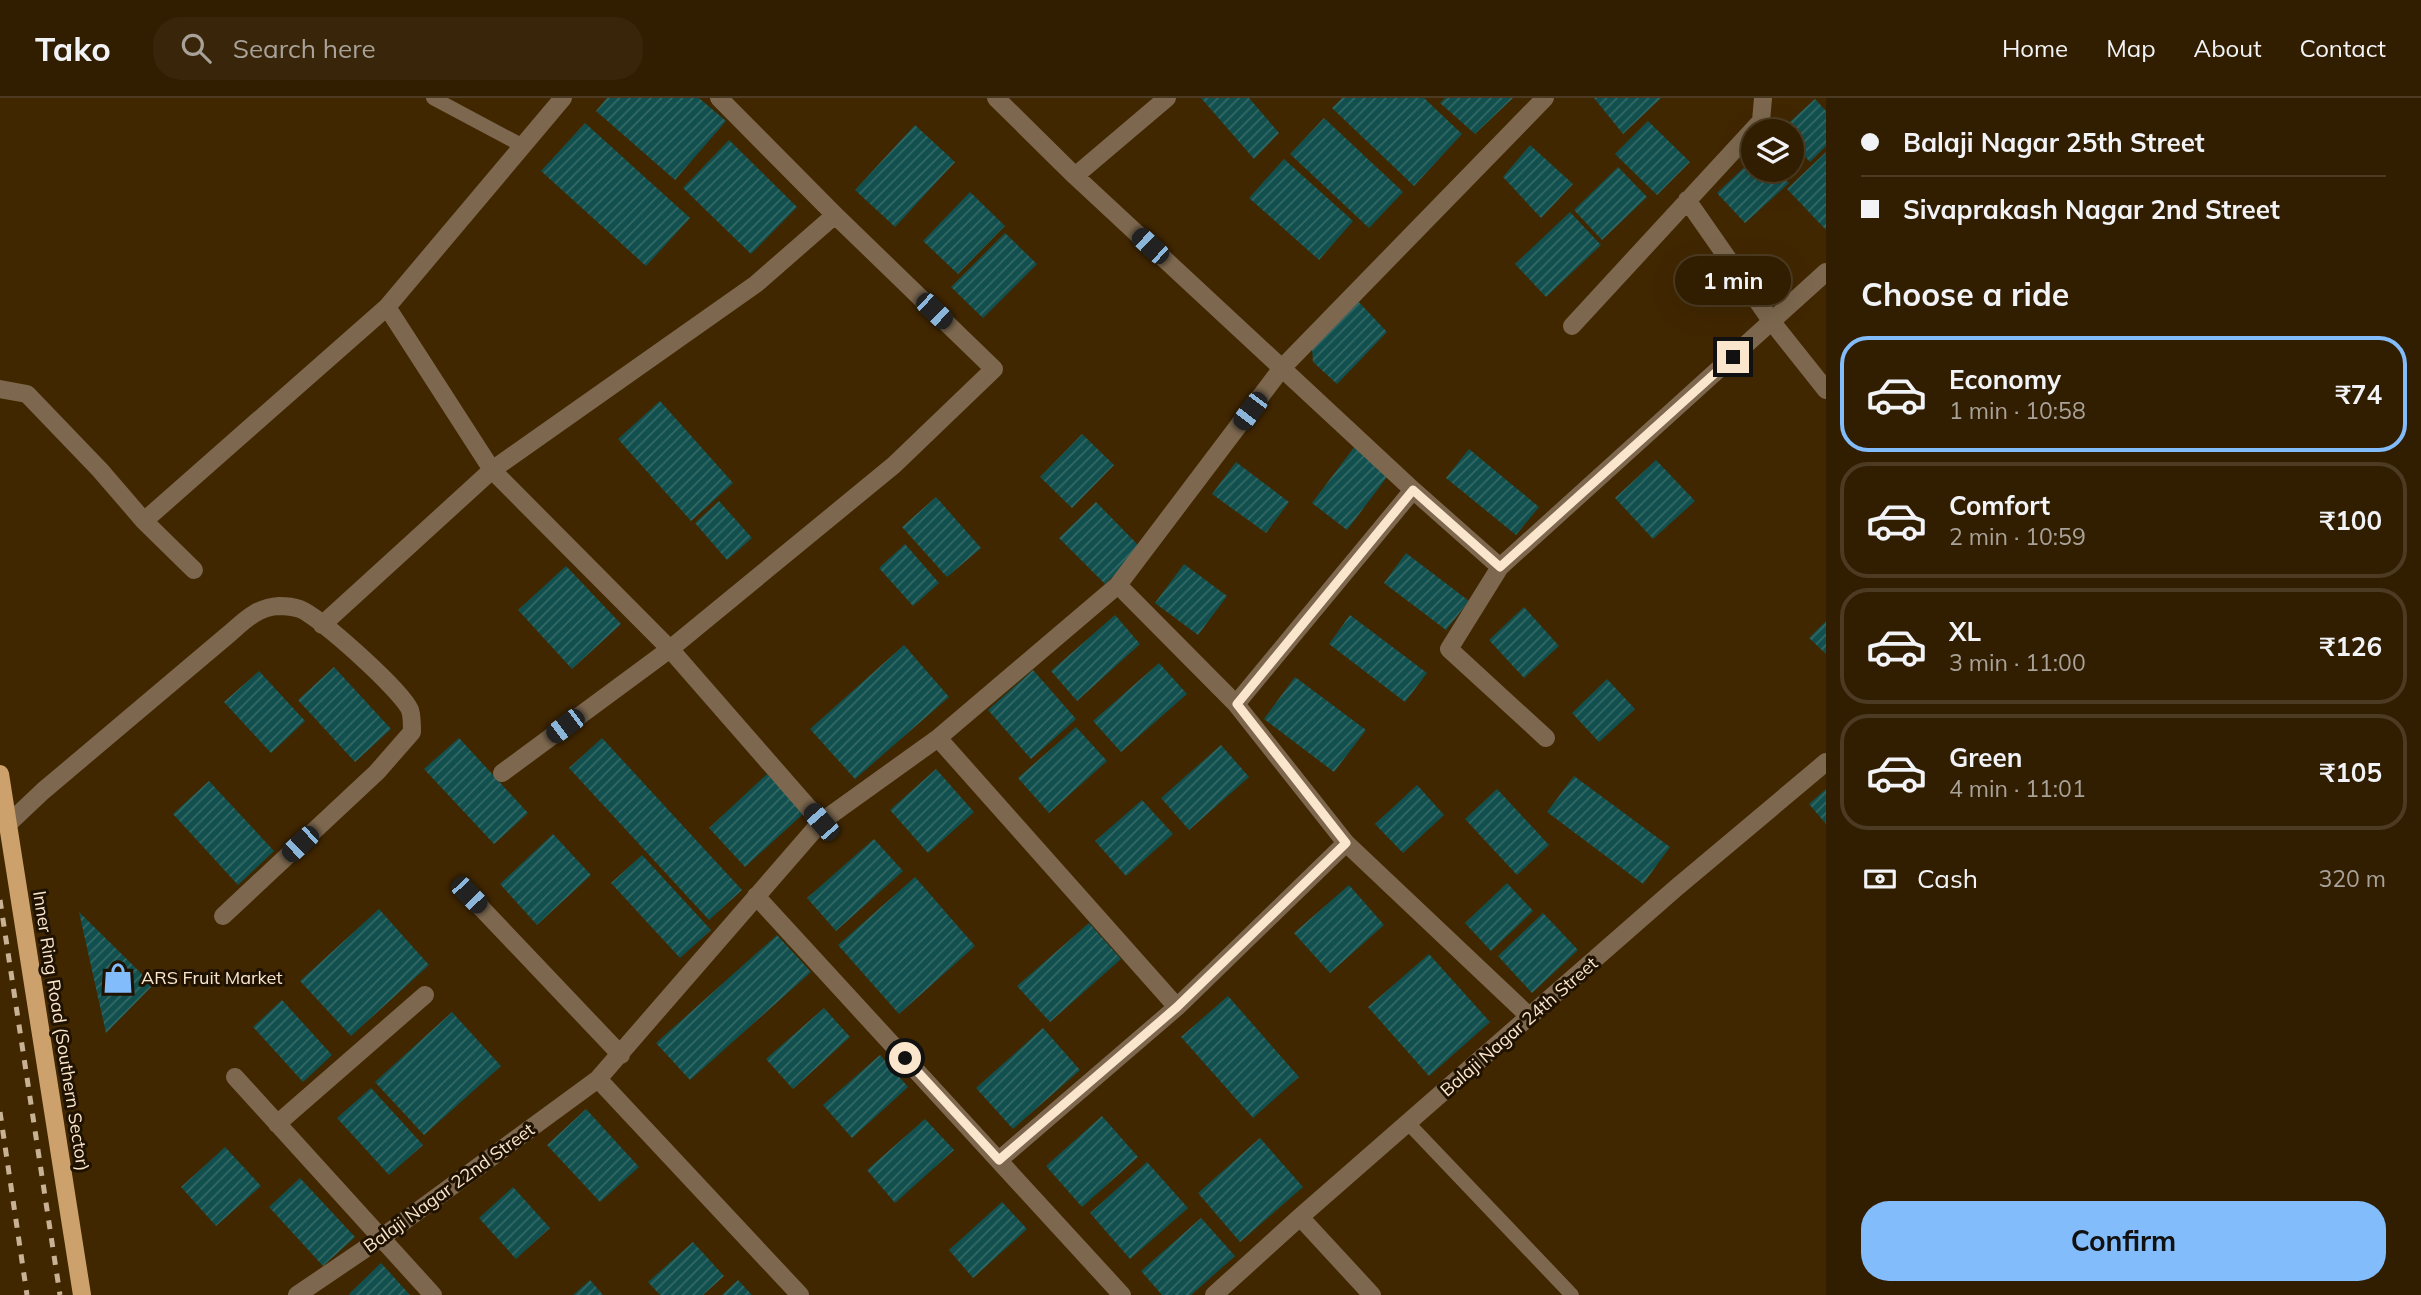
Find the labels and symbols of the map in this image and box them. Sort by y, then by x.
car [1128,224,1173,268]
callout: 1 min [1675,256,1791,304]
car [912,289,957,333]
route end [1717,341,1749,373]
car [1229,388,1272,434]
car [542,705,589,747]
car [800,799,843,845]
car [278,822,323,866]
car [447,873,492,917]
street label: Inner Ring Road (Southern Sector) [28,889,95,1173]
street label: Balaji Nagar 24th Street [1435,952,1602,1101]
shop icon: ARS Fruit Market [101,961,135,995]
place label: ARS Fruit Market [141,966,283,989]
route start [889,1042,921,1074]
street label: Balaji Nagar 22nd Street [359,1118,539,1257]

